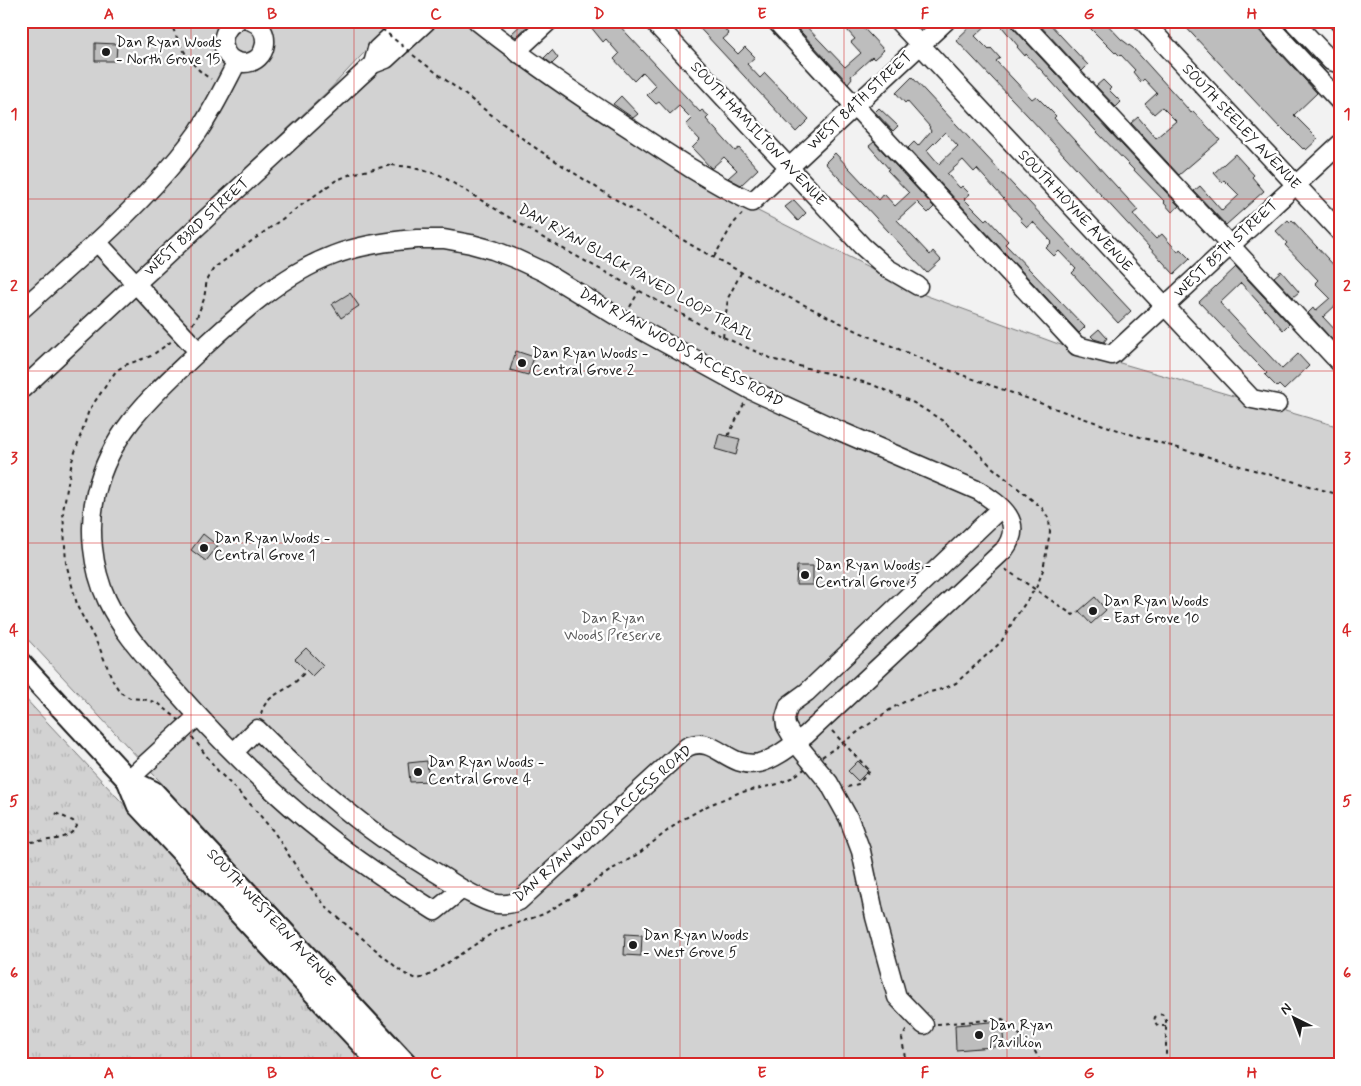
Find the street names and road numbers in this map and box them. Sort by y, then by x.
street label: WEST 84TH STREET [803,47,917,155]
street label: SOUTH HAMILTON AVENUE [686,58,830,211]
street label: SOUTH SEELEY AVENUE [1177,60,1305,194]
street label: SOUTH HOYNE AVENUE [1013,146,1137,276]
street label: WEST 83RD STREET [140,173,254,281]
street label: WEST 85TH STREET [1170,195,1282,303]
street label: DAN RYAN BLACK PAVED LOOP TRAIL [514,200,758,347]
street label: DAN RYAN WOODS ACCESS ROAD [575,283,787,413]
street label: DAN RYAN WOODS ACCESS ROAD [510,741,696,907]
street label: SOUTH WESTERN AVENUE [202,845,340,991]

